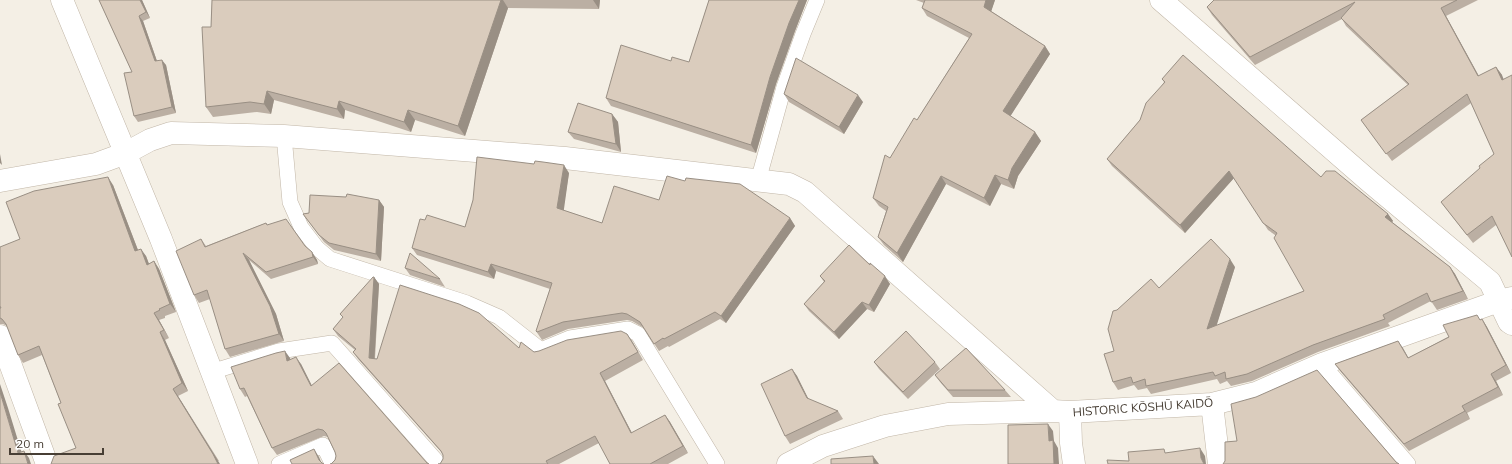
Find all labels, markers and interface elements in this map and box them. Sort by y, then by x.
street label: HISTORIC KŌSHŪ KAIDŌ [1072,395,1214,419]
scale bar [10,430,103,456]
text: 20 m [16,436,44,451]

